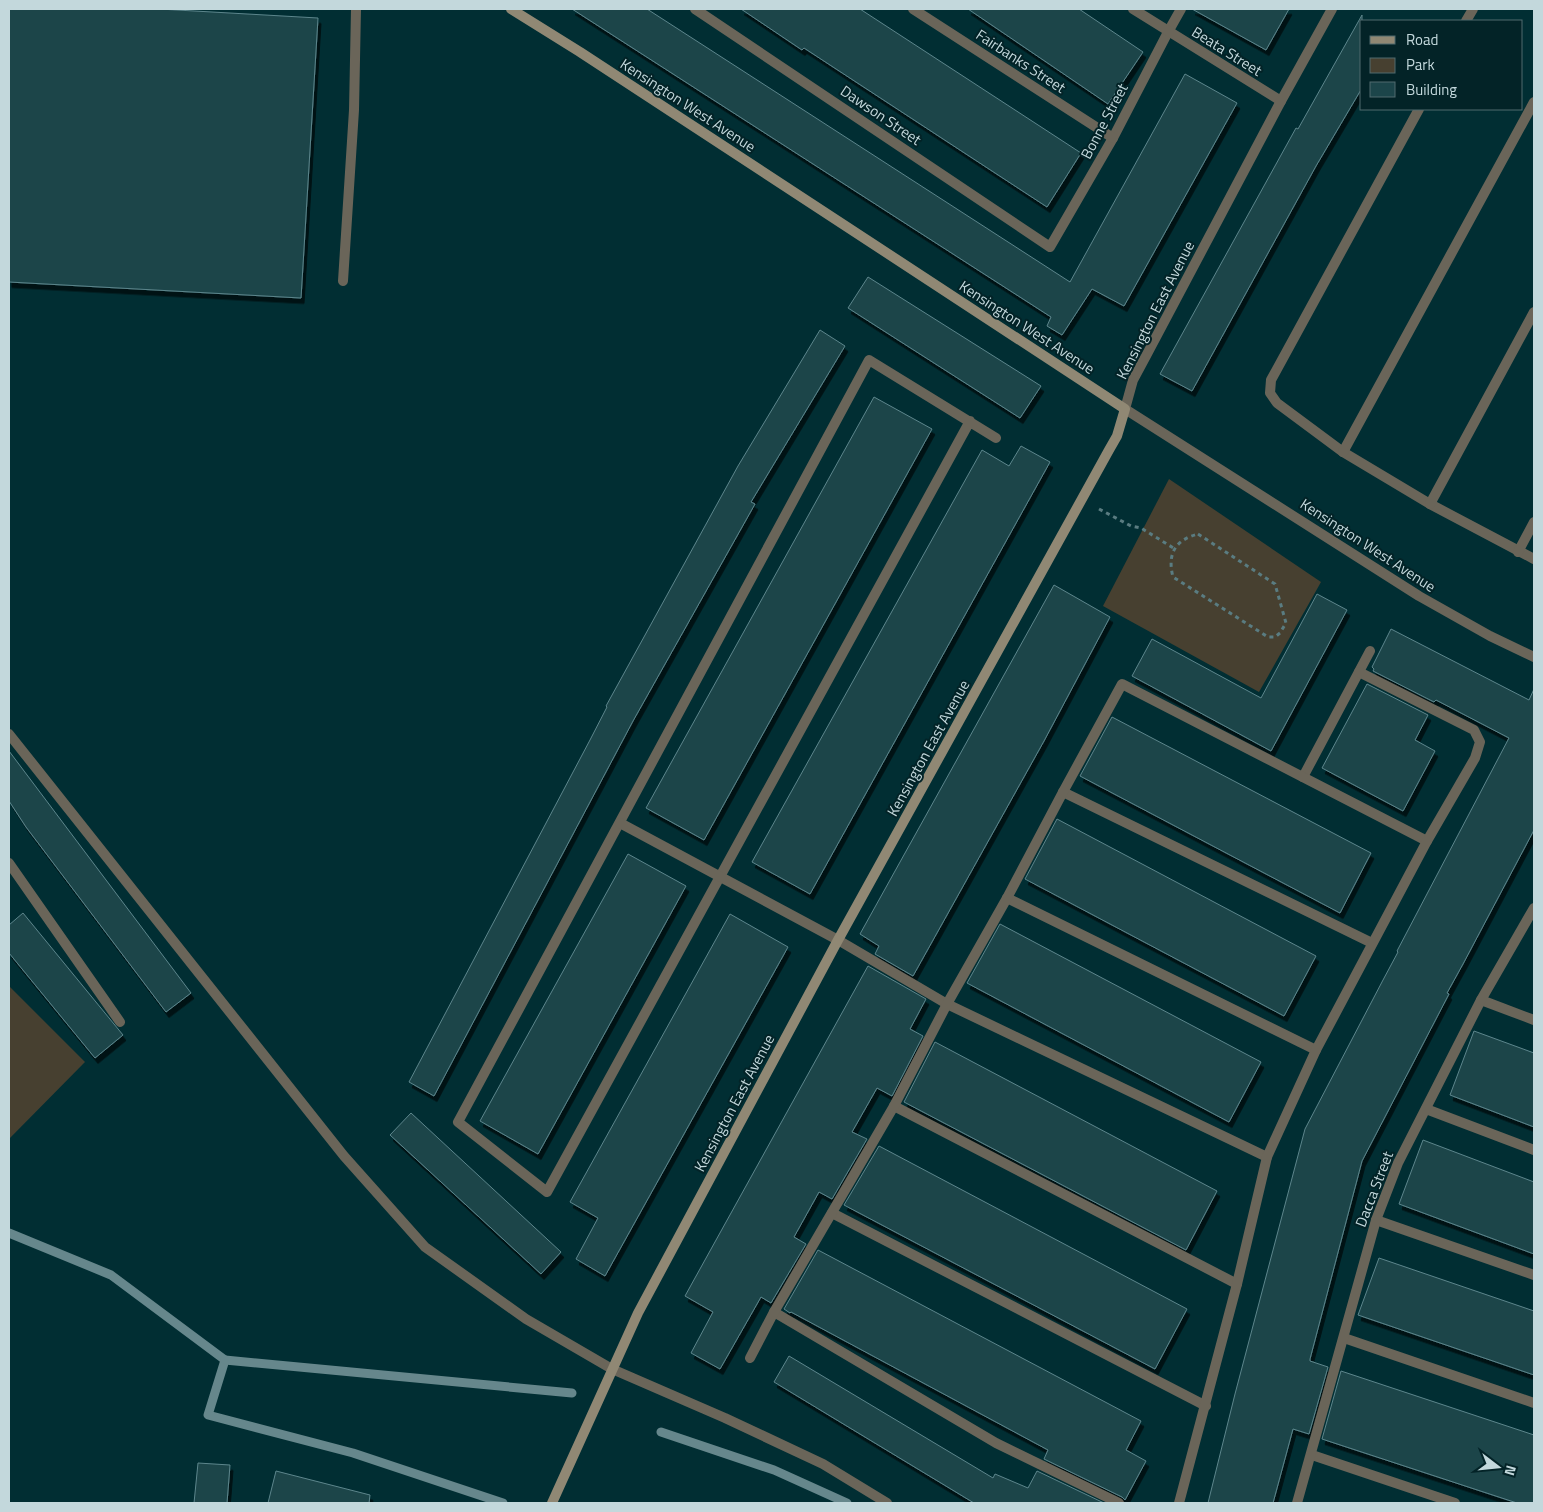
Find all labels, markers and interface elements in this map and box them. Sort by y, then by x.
street label: Beata Street [1187,20,1267,82]
legend [1360,20,1523,110]
street label: Fairbanks Street [972,23,1071,99]
text: Road [1406,28,1438,51]
street label: Kensington West Avenue [616,52,760,158]
text: Park [1406,53,1435,76]
street label: Bonne Street [1074,78,1134,163]
text: Building [1406,78,1457,101]
street label: Dawson Street [836,79,927,151]
street label: Kensington East Avenue [1110,237,1200,383]
street label: Kensington West Avenue [955,274,1099,380]
street label: Kensington West Avenue [1296,492,1440,598]
street label: Kensington East Avenue [881,676,975,820]
street label: Kensington East Avenue [688,1030,780,1176]
street label: Dacca Street [1349,1147,1399,1230]
north arrow [1473,1442,1523,1492]
text: N [1500,1463,1522,1478]

